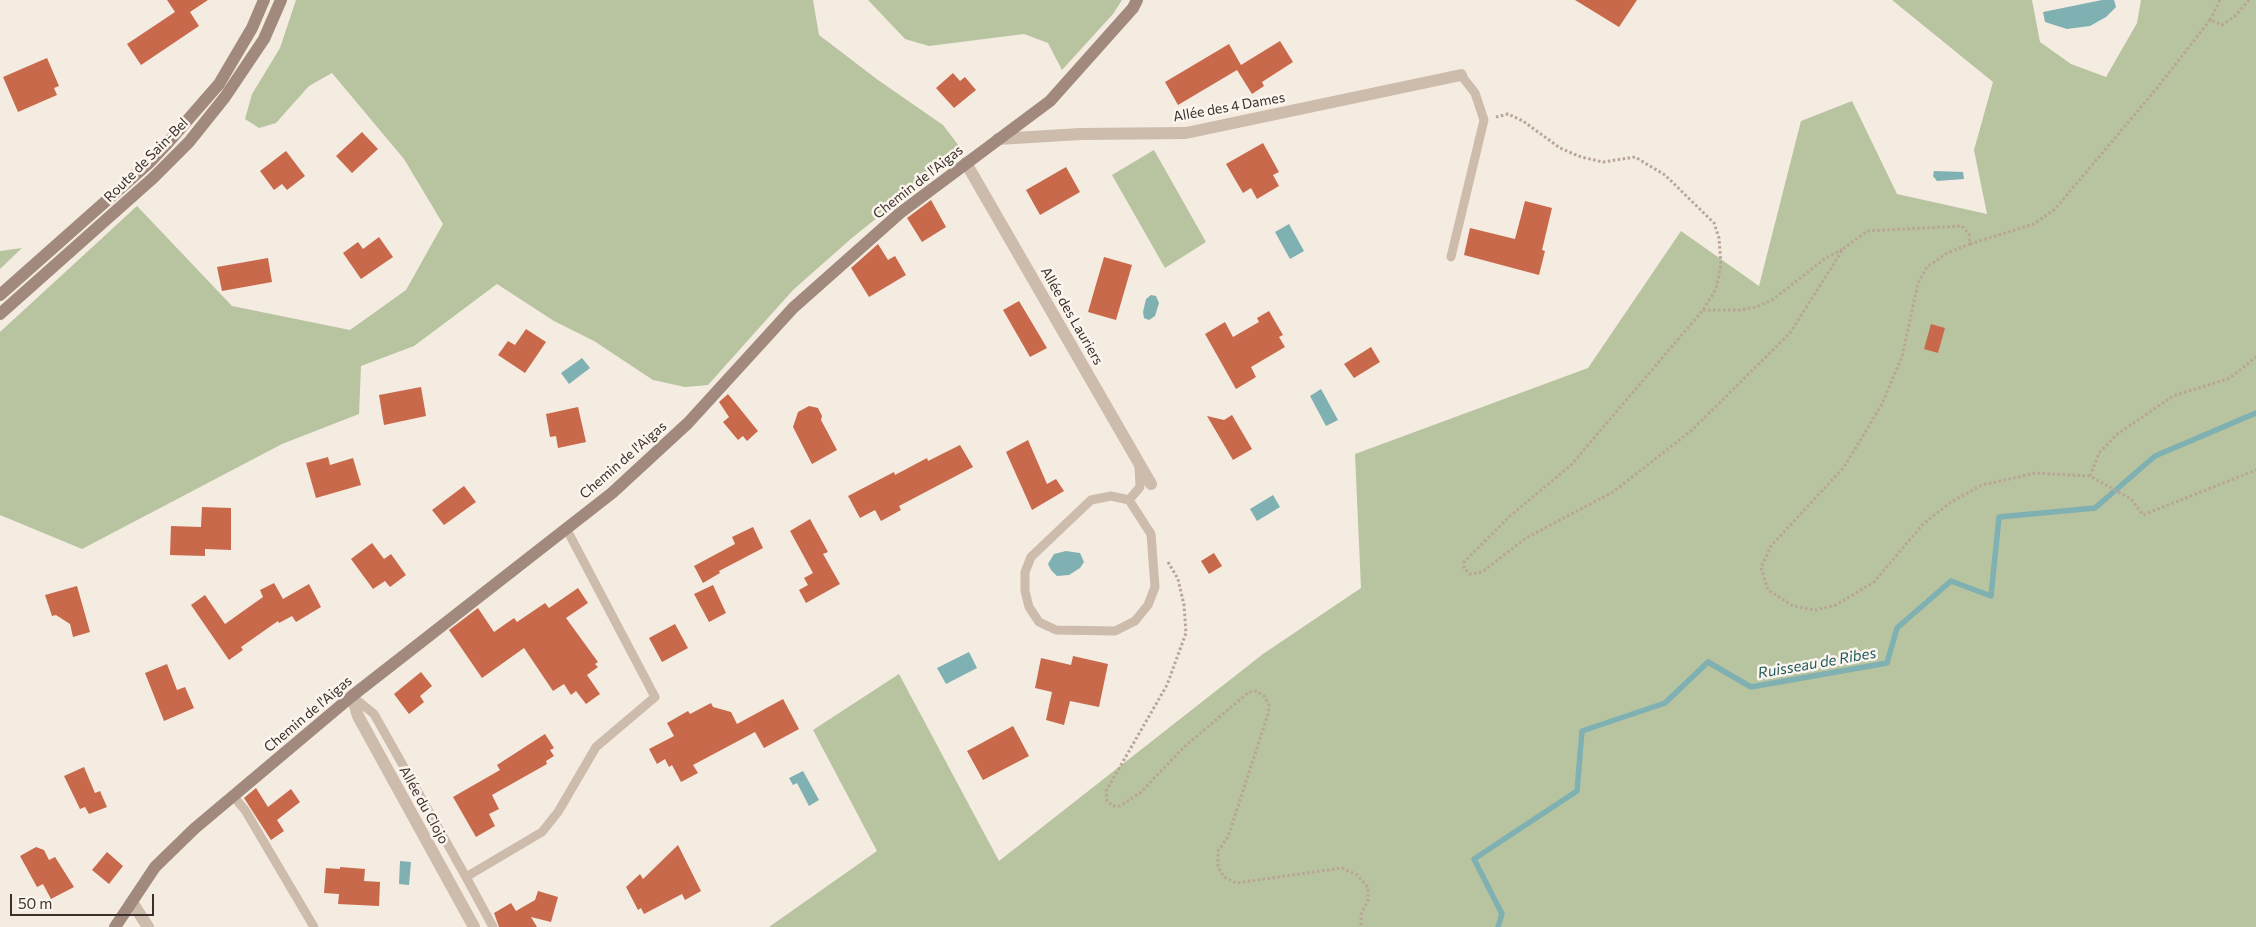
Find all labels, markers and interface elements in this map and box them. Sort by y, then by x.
street label: Allée des 4 Dames [1172,89,1286,125]
street label: Route de Sain-Bel [100,114,192,206]
street label: Chemin de l'Aigas [870,142,966,222]
street label: Allée des Lauriers [1037,264,1107,368]
street label: Chemin de l'Aigas [576,418,670,502]
water label: Ruisseau de Ribes [1756,644,1878,682]
street label: Chemin de l'Aigas [261,672,355,756]
street label: Allée du Clojo [396,763,452,847]
scale bar [12,884,156,916]
text: 50 m [18,894,52,912]

